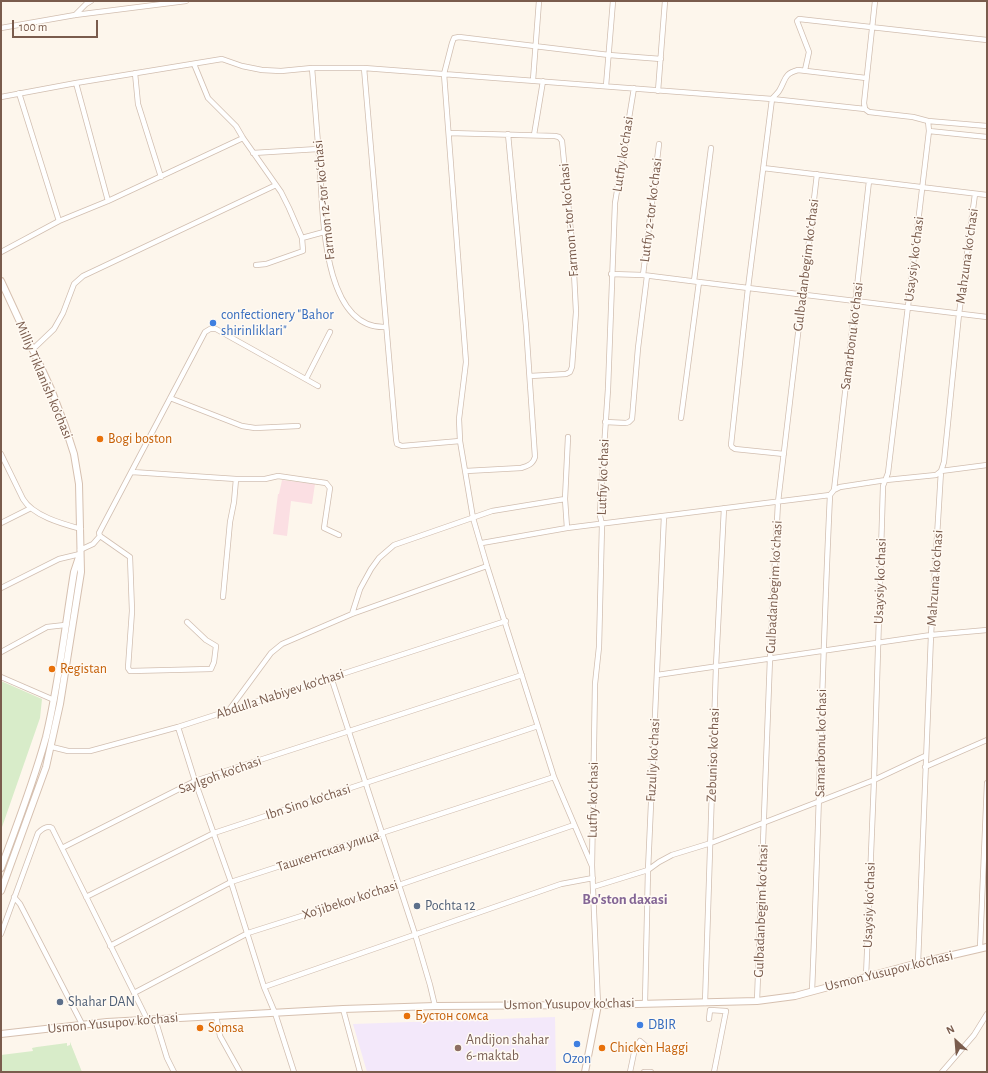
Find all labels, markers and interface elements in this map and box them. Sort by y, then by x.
scale bar [14,12,100,38]
text: 100 m [19,21,47,33]
street label: Lutfiy koʻchasi [609,115,637,193]
street label: Farmon 12-tor koʻchasi [309,139,339,261]
street label: Lutfiy 2-tor koʻchasi [636,157,666,263]
street label: Farmon 1-tor koʻchasi [556,162,582,278]
street label: Gulbadanbegim koʻchasi [790,198,822,332]
street label: Mahzuna koʻchasi [952,207,982,305]
street label: Usaysiy koʻchasi [900,215,928,303]
street label: Samarbonu koʻchasi [837,281,867,391]
place label: confectionery "Bahor shirinliklari" [221,307,334,340]
street label: Milliy Tiklanish ko'chasi [12,318,76,442]
marker: confectionery "Bahor shirinliklari" [208,318,218,328]
place label: Bogi boston [108,431,172,447]
marker: Bogi boston [95,434,105,444]
street label: Lutfiy koʻchasi [593,438,613,516]
street label: Gulbadanbegim koʻchasi [762,520,786,654]
street label: Mahzuna koʻchasi [923,529,947,627]
street label: Usaysiy koʻchasi [870,538,890,624]
place label: Registan [60,661,107,677]
marker: Registan [47,664,57,674]
street label: Abdulla Nabiyev ko'chasi [214,665,346,723]
street label: Samarbonu koʻchasi [812,689,830,797]
street label: Zebuniso ko'chasi [703,708,723,802]
street label: Fuzuliy koʻchasi [642,718,664,802]
street label: Saylgoh ko'chasi [176,752,264,798]
street label: Lutfiy koʻchasi [584,762,602,838]
street label: Ibn Sino ko'chasi [263,780,353,824]
street label: Ташкентская улица [275,827,381,875]
street label: Gulbadanbegim koʻchasi [750,844,772,978]
street label: Usaysiy koʻchasi [859,862,879,948]
street label: Xo'jibekov ko'chasi [300,877,400,923]
district label: Bo'ston daxasi [582,890,668,908]
place label: Pochta 12 [425,898,476,914]
marker: Pochta 12 [412,901,422,911]
street label: Usmon Yusupov ko'chasi [823,947,955,995]
place label: Shahar DAN [68,994,135,1010]
street label: Usmon Yusupov ko'chasi [503,994,635,1014]
marker: Shahar DAN [55,997,65,1007]
place label: Бустон сомса [415,1008,489,1024]
street label: Usmon Yusupov ko'chasi [47,1009,179,1037]
marker: Бустон сомса [402,1011,412,1021]
place label: DBIR [648,1017,676,1033]
place label: Somsa [208,1020,244,1036]
marker: DBIR [635,1020,645,1030]
north arrow [936,1021,976,1061]
marker: Somsa [195,1023,205,1033]
text: N [945,1023,956,1036]
place label: Andijon shahar 6-maktab [466,1032,549,1064]
marker: Ozon [572,1039,582,1049]
place label: Chicken Haggi [610,1040,688,1056]
marker: Andijon shahar 6-maktab [453,1043,463,1053]
marker: Chicken Haggi [597,1043,607,1053]
place label: Ozon [563,1051,591,1067]

